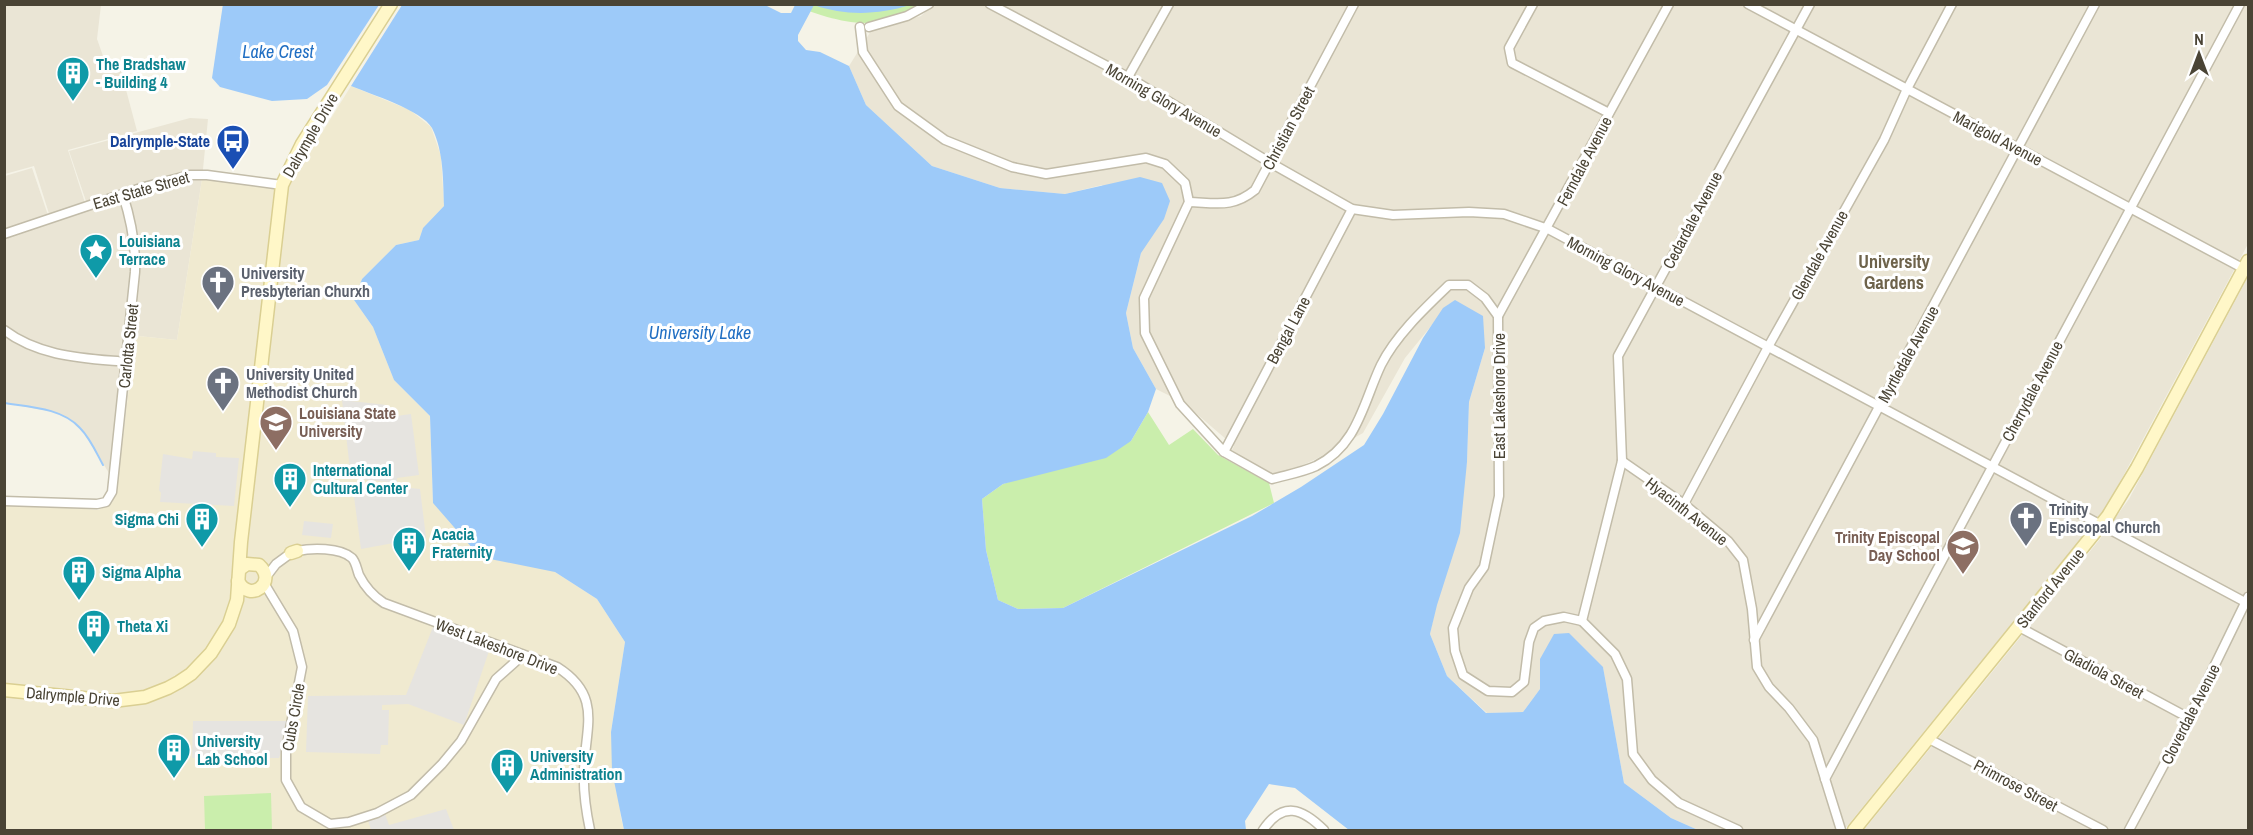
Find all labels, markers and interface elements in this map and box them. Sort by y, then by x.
north arrow [2169,24,2229,84]
text: N [2194,28,2204,50]
water label: Lake Crest [242,39,315,64]
place label: The Bradshaw - Building 4 [96,53,186,93]
building icon: The Bradshaw - Building 4 [55,55,91,102]
street label: Morning Glory Avenue [1102,58,1226,142]
street label: Christian Street [1257,82,1319,174]
street label: Dalrymple Drive [277,89,343,181]
street label: Marigold Avenue [1949,105,2047,171]
street label: Ferndale Avenue [1551,112,1617,210]
bus stop icon: Dalrymple-State [215,123,251,170]
place label: Dalrymple-State [110,130,210,152]
street label: East State Street [90,166,192,214]
street label: Cedardale Avenue [1657,167,1727,273]
street label: Glendale Avenue [1785,206,1853,304]
place label: Louisiana Terrace [119,230,181,270]
street label: Morning Glory Avenue [1563,231,1689,311]
place icon: Louisiana Terrace [78,232,114,279]
district label: University Gardens [1858,249,1930,295]
place label: University Presbyterian Churxh [241,262,370,302]
church icon: University Presbyterian Churxh [200,264,236,311]
street label: Bengal Lane [1261,292,1315,368]
street label: Carlotta Street [113,302,143,389]
street label: Myrtledale Avenue [1872,302,1944,406]
water label: University Lake [649,320,751,345]
street label: East Lakeshore Drive [1488,333,1510,459]
street label: Cherrydale Avenue [1996,337,2068,445]
place label: University United Methodist Church [246,363,358,403]
church icon: University United Methodist Church [205,365,241,412]
place label: Louisiana State University [299,402,396,442]
school or university icon: Louisiana State University [258,404,294,451]
place label: International Cultural Center [313,459,409,499]
building icon: International Cultural Center [272,461,308,508]
street label: Hyacinth Avenue [1641,472,1733,550]
place label: Trinity Episcopal Church [2049,498,2161,538]
church icon: Trinity Episcopal Church [2008,500,2044,547]
building icon: Sigma Chi [184,501,220,548]
place label: Sigma Chi [115,508,179,530]
place label: Acacia Fraternity [432,523,493,563]
building icon: Acacia Fraternity [391,525,427,572]
place label: Trinity Episcopal Day School [1835,526,1940,566]
school or university icon: Trinity Episcopal Day School [1945,528,1981,575]
street label: Stanford Avenue [2011,543,2089,633]
building icon: Sigma Alpha [61,554,97,601]
place label: Sigma Alpha [102,561,182,583]
building icon: Theta Xi [76,608,112,655]
street label: West Lakeshore Drive [433,613,561,679]
place label: Theta Xi [117,615,168,637]
street label: Gladiola Street [2060,643,2148,703]
street label: Cloverdale Avenue [2155,660,2225,768]
street label: Dalrymple Drive [25,681,121,711]
street label: Cubs Circle [276,681,310,753]
place label: University Lab School [197,730,268,770]
building icon: University Lab School [156,732,192,779]
place label: University Administration [530,745,623,785]
building icon: University Administration [489,747,525,794]
street label: Primrose Street [1970,754,2062,816]

